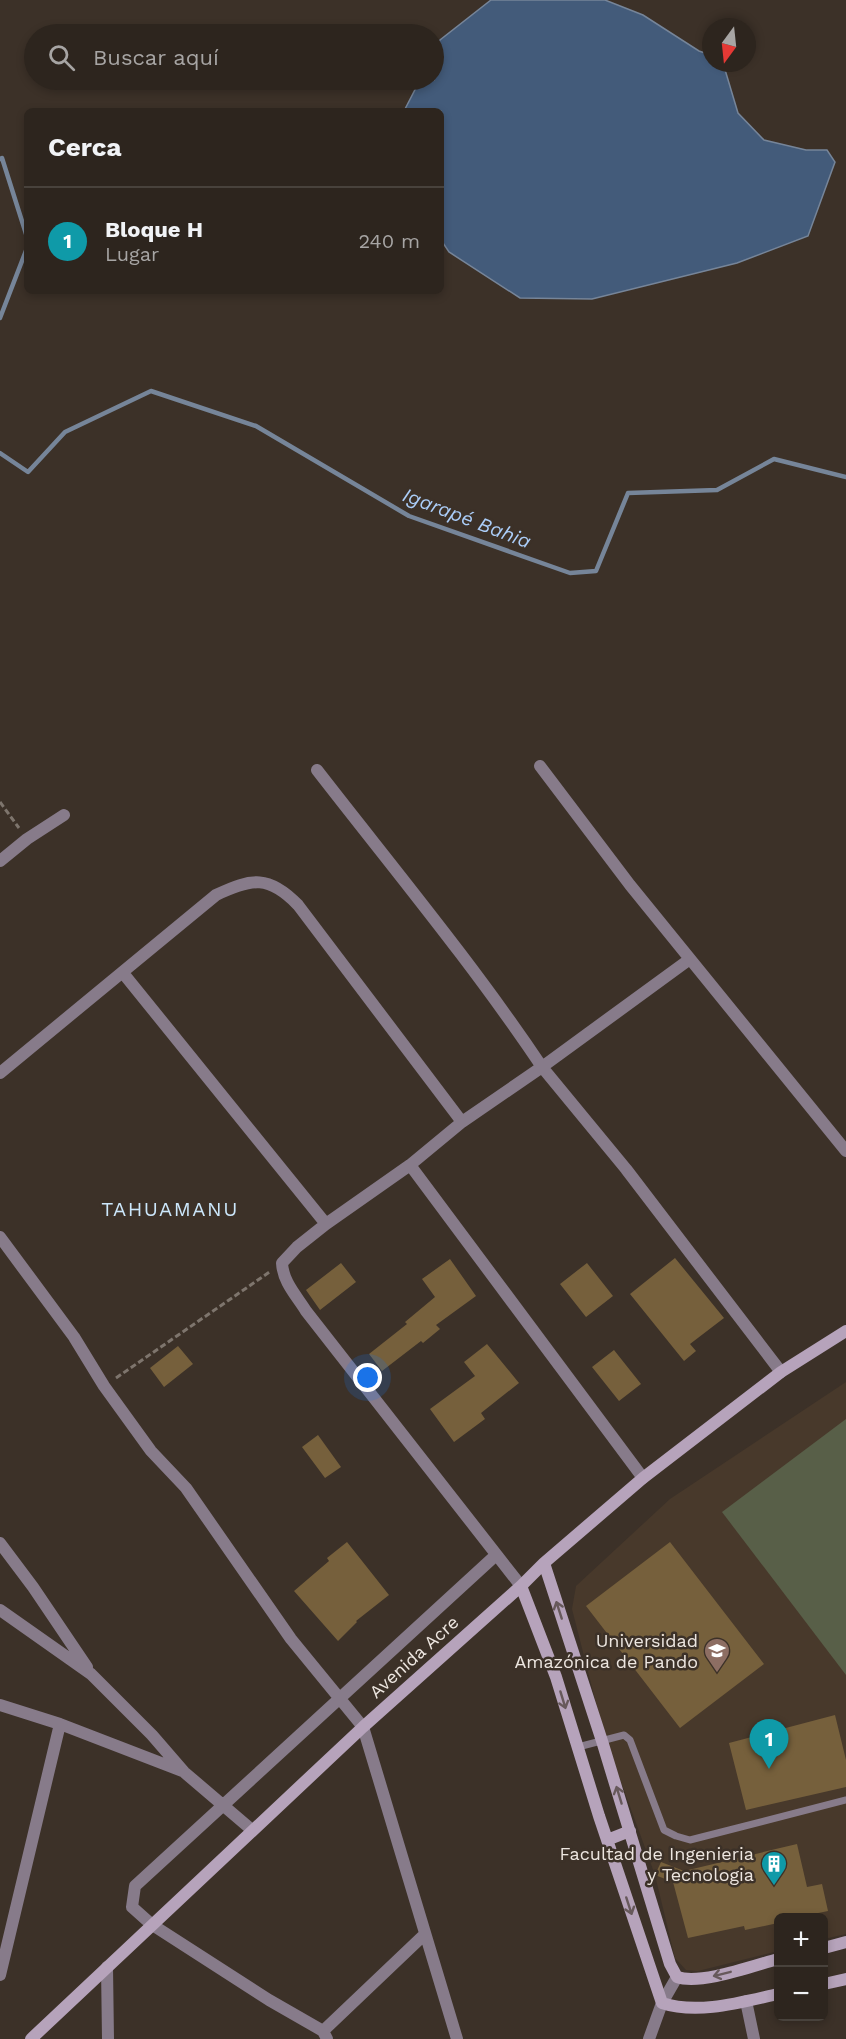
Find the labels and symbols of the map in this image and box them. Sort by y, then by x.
north arrow [702,18,756,72]
water label: Igarapé Bahia [400,483,534,553]
district label: TAHUAMANU [101,1197,239,1221]
your location [353,1363,382,1392]
one-way arrow [553,1601,564,1620]
street label: Avenida Acre [365,1611,463,1702]
place label: Universidad Amazónica de Pando [514,1630,698,1672]
school or university icon: Universidad Amazónica de Pando [702,1636,732,1674]
one-way arrow [558,1690,569,1709]
pin: 1 [750,1720,788,1769]
one-way arrow [613,1786,624,1805]
place label: Facultad de Ingenieria y Tecnologia [559,1843,754,1885]
building icon: Facultad de Ingenieria y Tecnologia [759,1849,789,1887]
one-way arrow [624,1896,635,1915]
one-way arrow [713,1968,732,1980]

